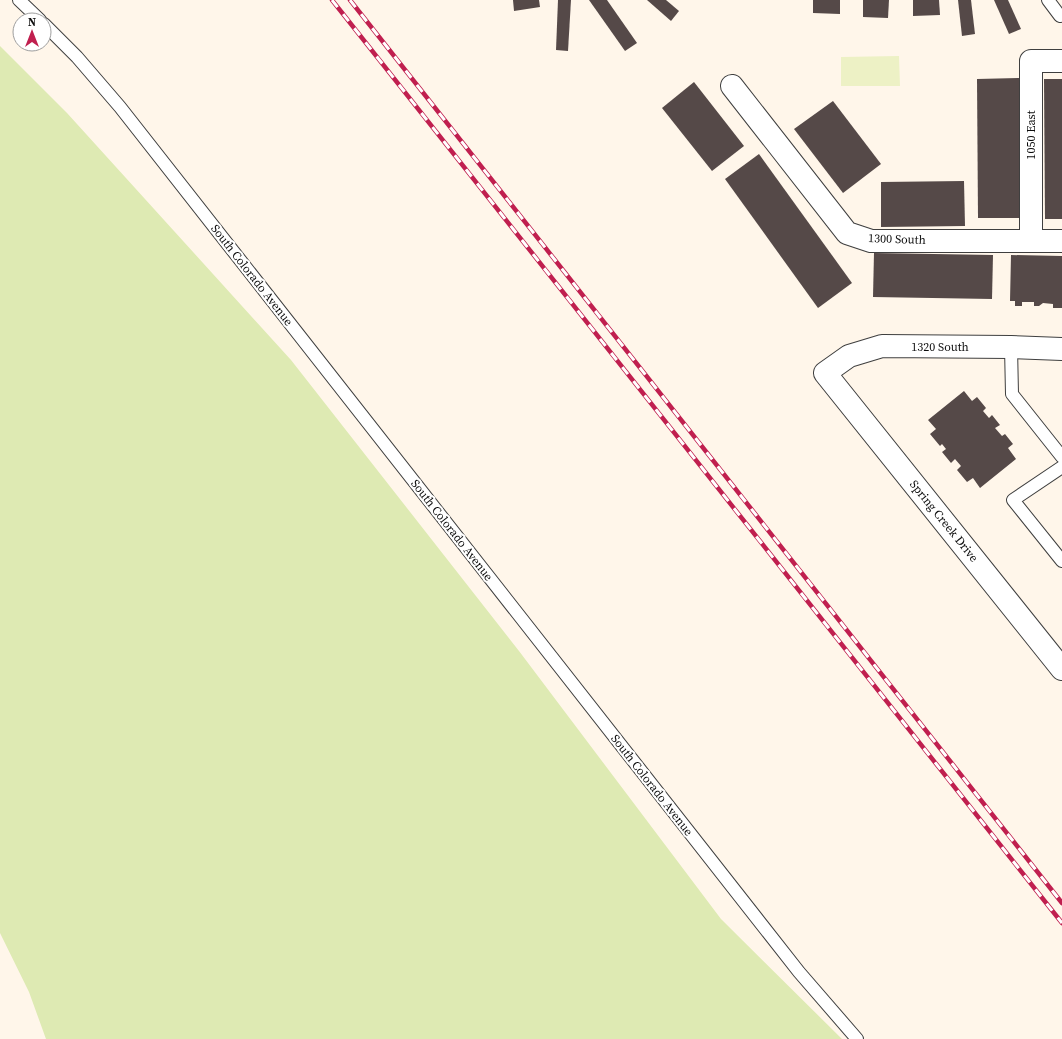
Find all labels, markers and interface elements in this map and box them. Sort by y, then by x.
north arrow [12,12,52,52]
text: N [28,15,36,30]
street label: 1050 East [1023,110,1039,160]
street label: South Colorado Avenue [207,221,297,329]
street label: 1300 South [868,230,926,248]
street label: 1320 South [911,339,969,355]
street label: South Colorado Avenue [407,476,497,584]
street label: Spring Creek Drive [906,477,982,565]
street label: South Colorado Avenue [607,731,697,839]

